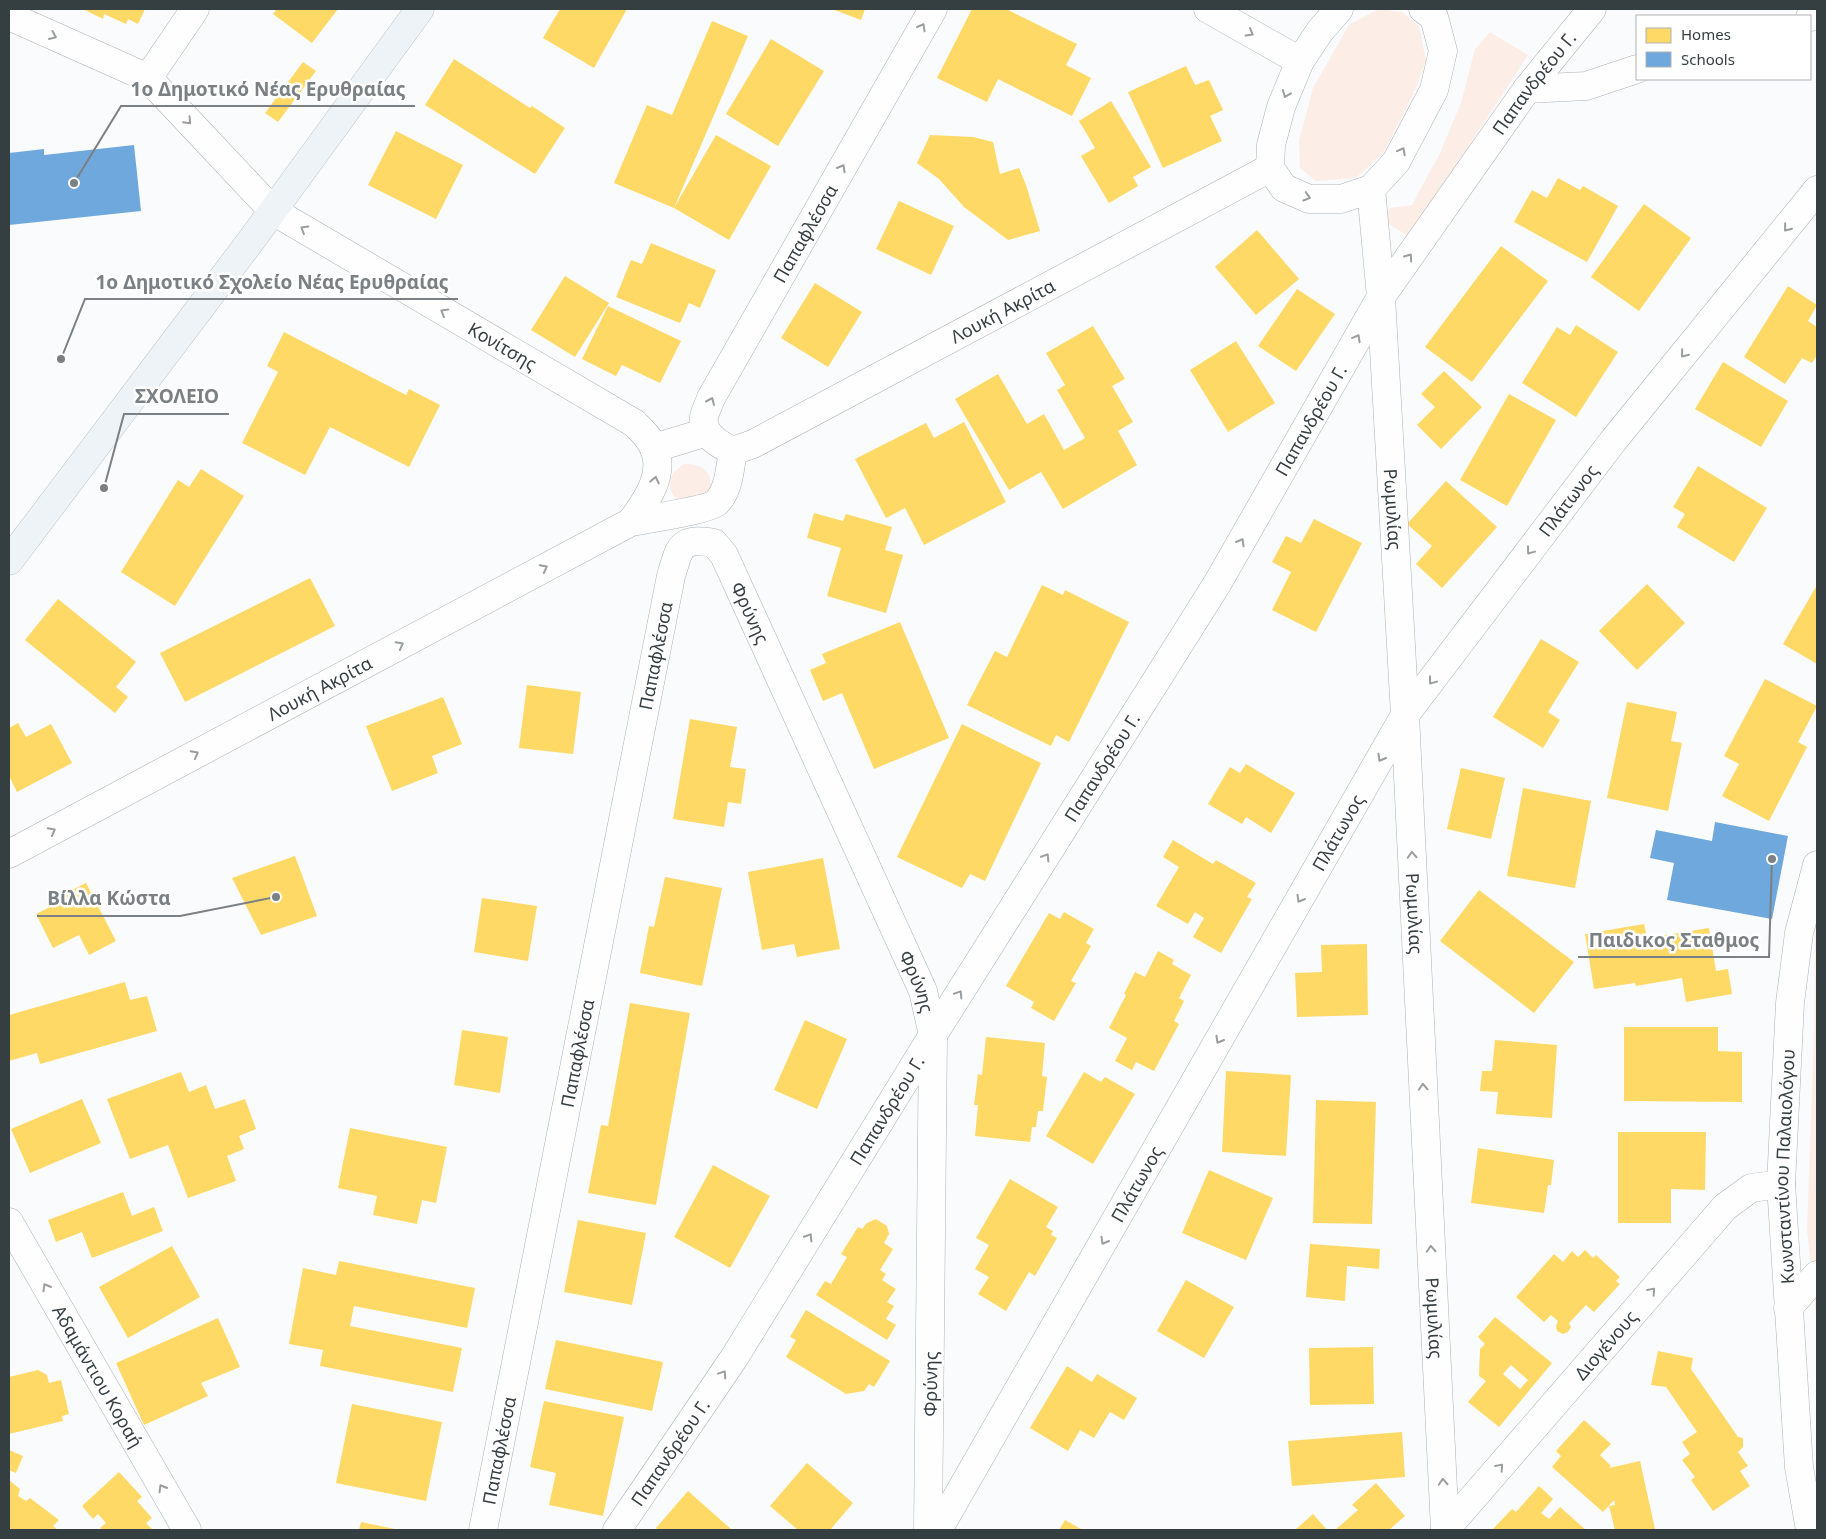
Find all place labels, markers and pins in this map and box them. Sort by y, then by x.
callout: 1ο Δημοτικό Νέας Ερυθραίας [121,72,415,106]
callout: 1ο Δημοτικό Σχολείο Νέας Ερυθραίας [85,265,458,299]
callout: ΣΧΟΛΕΙΟ [124,380,229,414]
callout: Βίλλα Κώστα [37,882,180,916]
callout: Παιδικος Σταθμος [1578,923,1769,957]

